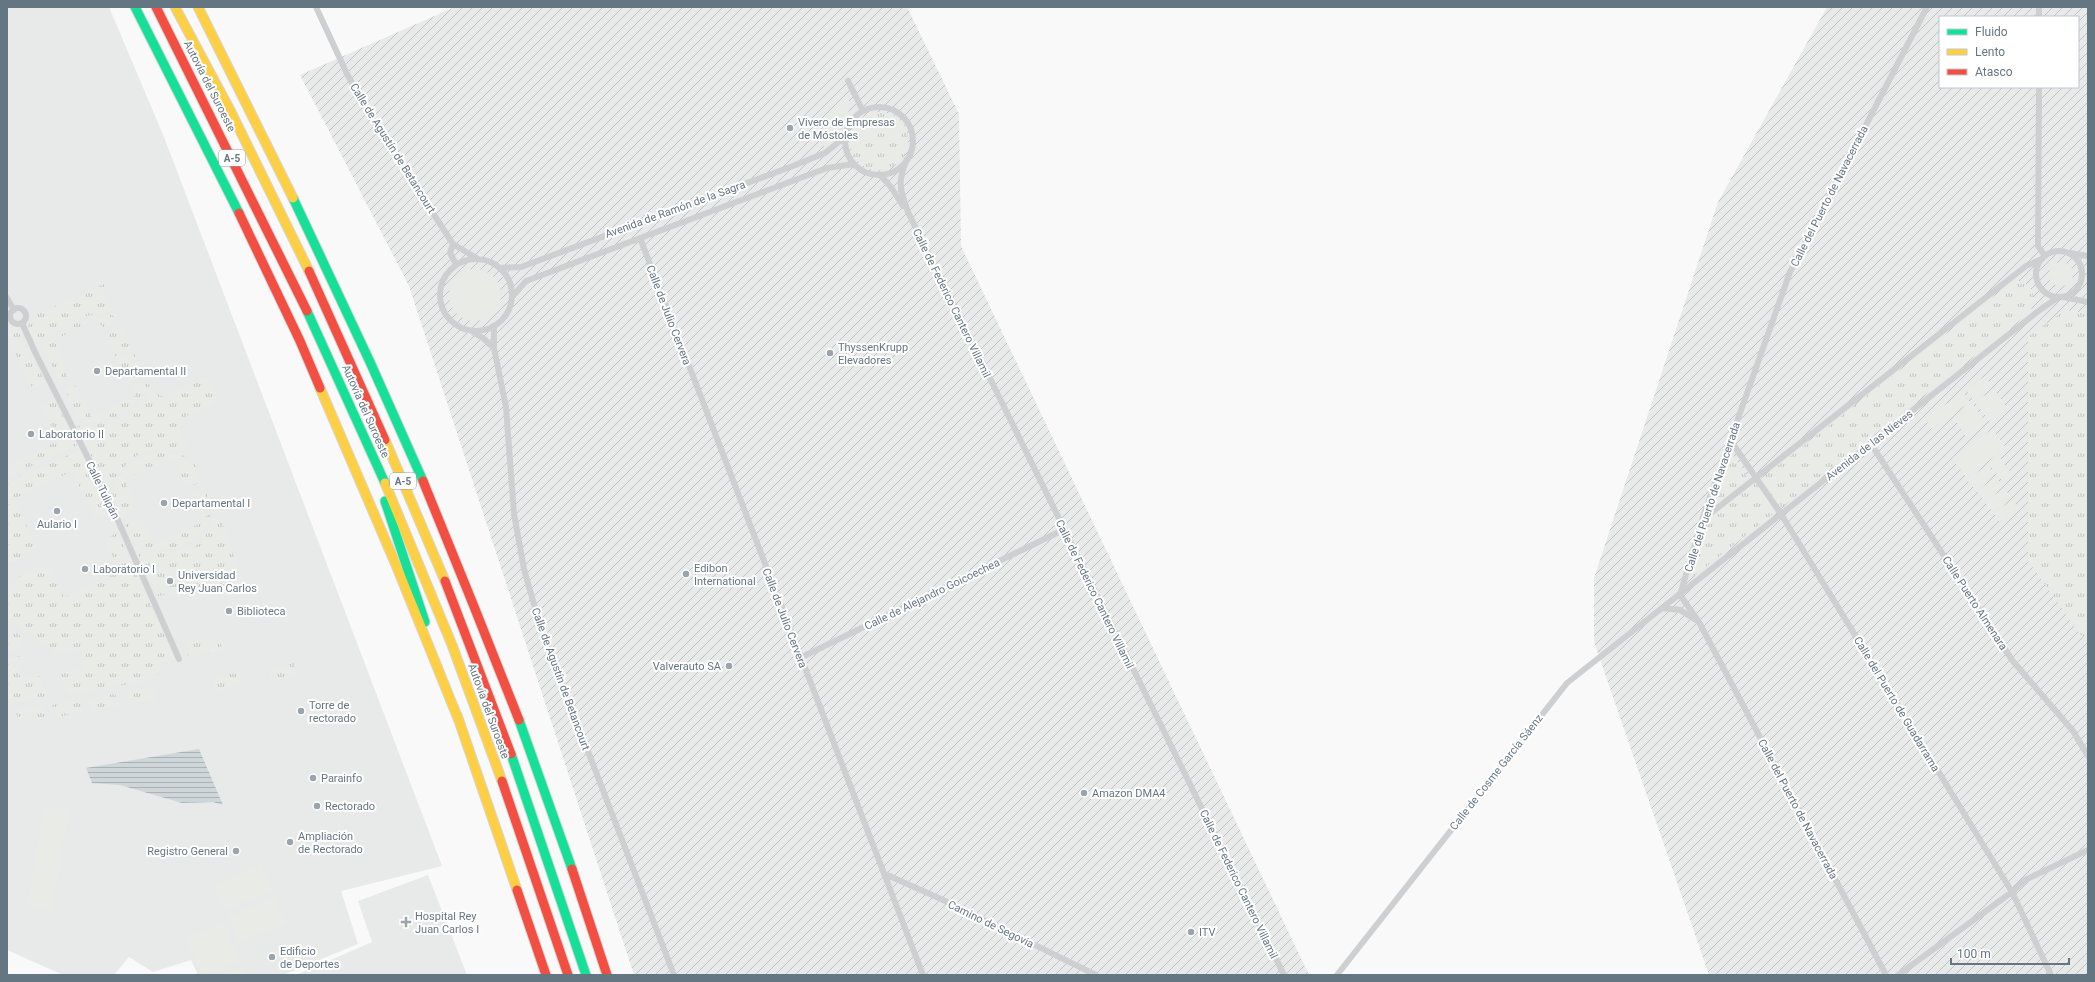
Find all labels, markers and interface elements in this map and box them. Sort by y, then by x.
legend [1939,16,2079,88]
text: Fluido [1975,25,2008,39]
street label: Autovía del Suroeste [181,39,238,134]
text: Lento [1975,45,2005,59]
text: Atasco [1975,65,2013,79]
street label: Calle de Agustín de Betancourt [347,81,438,216]
place label: Vivero de Empresas de Móstoles [798,116,895,142]
marker: Vivero de Empresas de Móstoles [785,123,795,133]
street label: Calle del Puerto de Navacerrada [1788,124,1871,269]
road number: A-5 [219,150,245,166]
street label: Avenida de Ramón de la Sagra [603,178,747,241]
street label: Calle de Federico Cantero Villamil [910,227,993,380]
street label: Calle de Julio Cervera [644,264,694,367]
place label: ThyssenKrupp Elevadores [838,341,908,367]
marker: ThyssenKrupp Elevadores [825,348,835,358]
street label: Autovía del Suroeste [339,363,392,460]
place label: Departamental II [105,365,186,378]
marker: Departamental II [92,366,102,376]
street label: Avenida de las Nieves [1823,407,1916,483]
street label: Calle del Puerto de Navacerrada [1682,421,1743,574]
place label: Laboratorio II [39,428,104,441]
marker: Laboratorio II [26,429,36,439]
street label: Calle Tulipán [83,459,122,521]
road number: A-5 [390,473,416,489]
place label: Departamental I [172,497,250,510]
marker: Departamental I [159,498,169,508]
marker: Aulario I [52,506,62,516]
place label: Aulario I [37,518,77,531]
street label: Calle de Federico Cantero Villamil [1053,518,1136,671]
street label: Calle Puerto Almenara [1939,554,2010,653]
street label: Calle de Alejandro Goicoechea [862,556,1002,633]
place label: Edibon International [694,562,756,588]
place label: Laboratorio I [93,563,155,576]
marker: Laboratorio I [80,564,90,574]
street label: Calle de Julio Cervera [760,567,810,670]
place label: Universidad Rey Juan Carlos [178,569,257,595]
marker: Edibon International [681,569,691,579]
marker: Universidad Rey Juan Carlos [165,576,175,586]
place label: Biblioteca [237,605,286,618]
marker: Biblioteca [224,606,234,616]
street label: Calle de Agustín de Betancourt [529,606,593,753]
street label: Calle del Puerto de Guadarrama [1851,634,1942,774]
place label: Valverauto SA [653,660,722,673]
marker: Valverauto SA [724,661,734,671]
street label: Autovía del Suroeste [465,662,512,761]
place label: Torre de rectorado [309,699,356,725]
marker: Torre de rectorado [296,706,306,716]
street label: Calle de Cosme García Sáenz [1447,711,1546,833]
street label: Calle del Puerto de Navacerrada [1755,737,1840,881]
place label: Parainfo [321,772,362,785]
marker: Parainfo [308,773,318,783]
place label: Amazon DMA4 [1092,787,1166,800]
marker: Amazon DMA4 [1079,788,1089,798]
place label: Rectorado [325,800,375,813]
marker: Rectorado [312,801,322,811]
street label: Calle de Federico Cantero Villamil [1197,808,1280,961]
place label: Ampliación de Rectorado [298,830,363,856]
marker: Ampliación de Rectorado [285,837,295,847]
place label: Registro General [147,845,228,858]
marker: Registro General [231,846,241,856]
street label: Camino de Segovia [946,898,1036,951]
place label: Hospital Rey Juan Carlos I [415,910,479,936]
marker: Hospital Rey Juan Carlos I [400,916,412,928]
place label: ITV [1199,926,1216,939]
marker: ITV [1186,927,1196,937]
scale bar [1951,940,2069,966]
place label: Edificio de Deportes [280,945,340,971]
text: 100 m [1957,947,1991,961]
marker: Edificio de Deportes [267,952,277,962]

